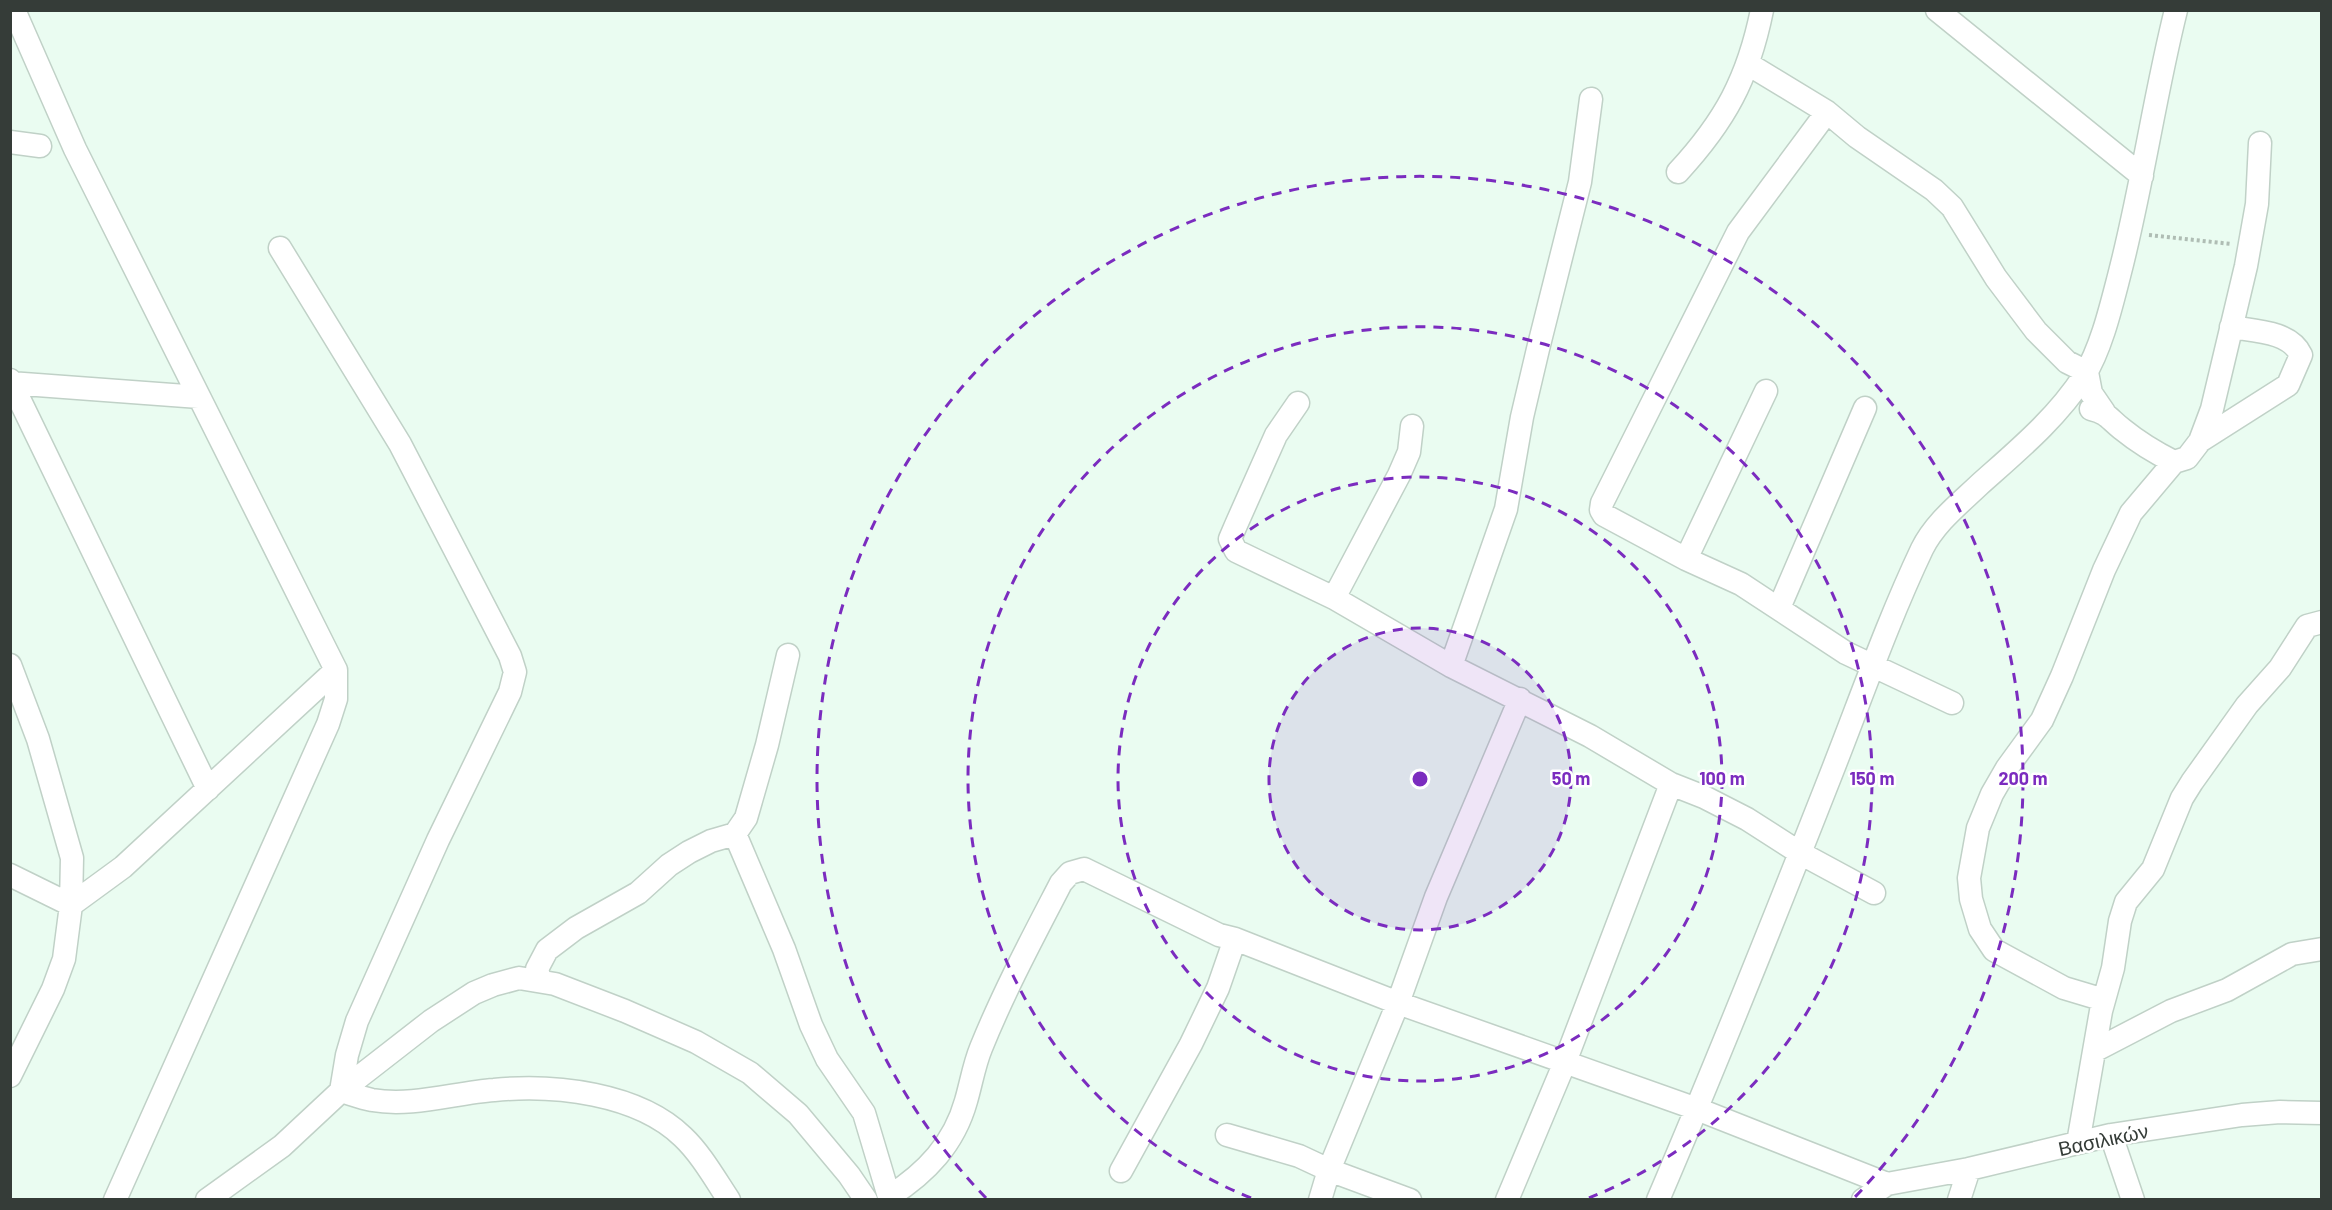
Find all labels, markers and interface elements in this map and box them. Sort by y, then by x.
text: 50 m [1552,767,1590,789]
text: 100 m [1699,767,1745,789]
text: 150 m [1850,767,1894,789]
text: 200 m [1998,767,2048,789]
centre of rings [1410,769,1430,789]
street label: Βασιλικών [2056,1118,2150,1160]

